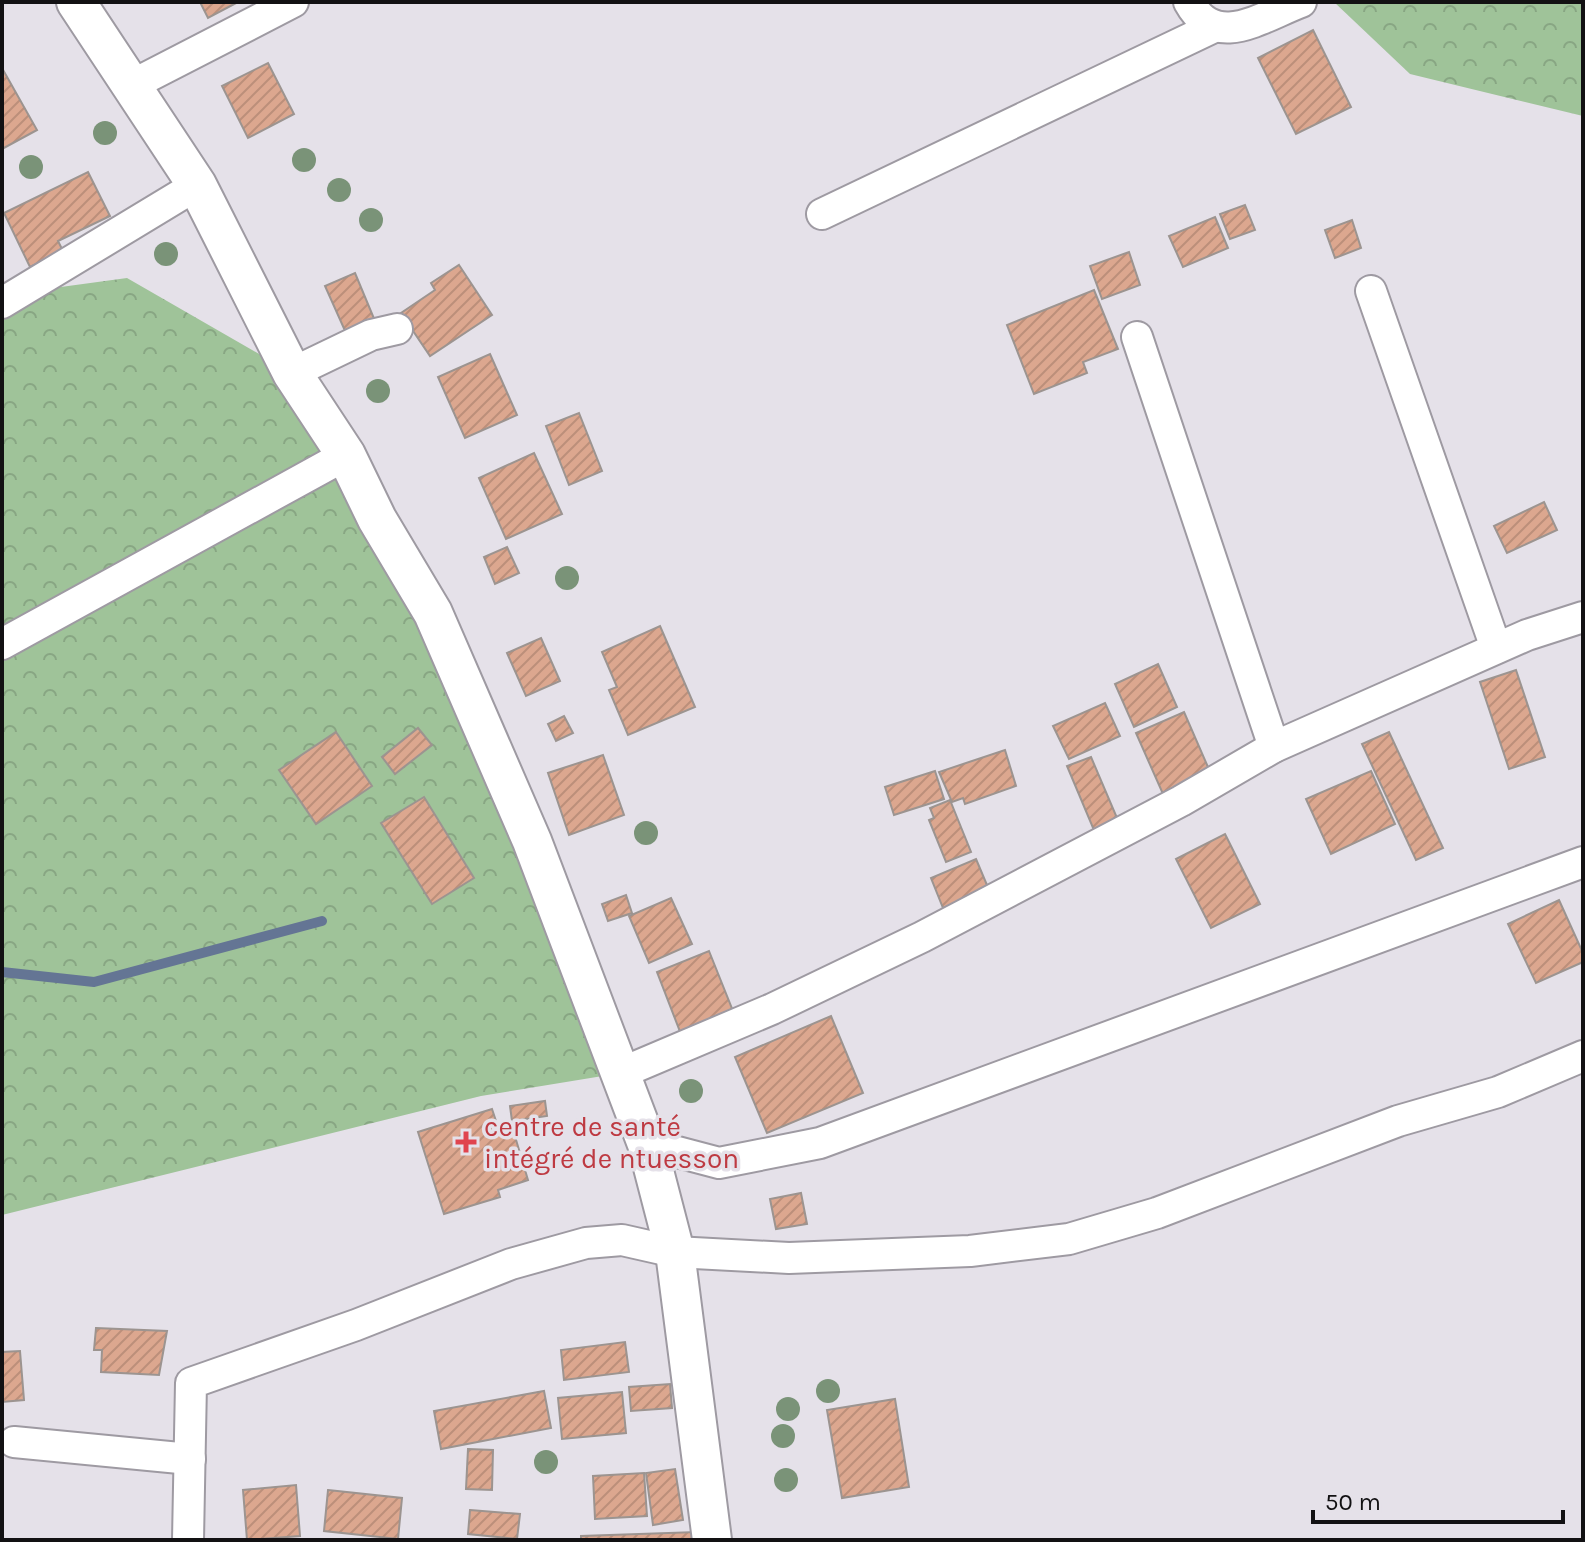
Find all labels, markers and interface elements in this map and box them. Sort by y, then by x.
place label: centre de santé intégré de ntuesson [484,1110,739,1175]
marker: centre de santé intégré de ntuesson [455,1131,477,1153]
scale bar [1313,1474,1563,1524]
text: 50 m [1325,1488,1381,1516]

